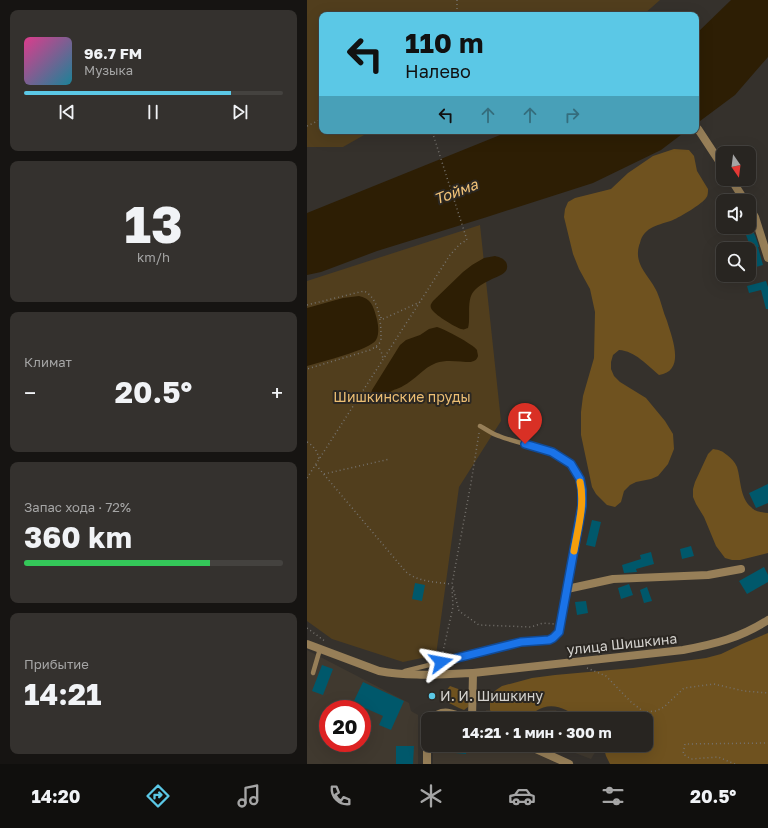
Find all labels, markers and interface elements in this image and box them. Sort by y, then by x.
text: 110 m [405,26,484,59]
icon: left [339,28,391,80]
text: 96.7 FM [84,44,142,62]
text: Налево [405,60,471,82]
text: Музыка [84,62,133,78]
icon: previous [56,101,78,123]
icon: pause [142,101,164,123]
icon: next [229,101,251,123]
icon: left [435,104,457,126]
icon: ahead [477,104,499,126]
icon: ahead [519,104,541,126]
icon: right [561,104,583,126]
north arrow [716,146,756,186]
map controls [716,146,756,282]
water label: Тойма [431,174,481,208]
text: 13 [124,192,183,254]
button: sound [716,194,756,234]
button: search [716,242,756,282]
text: km/h [137,249,170,265]
text: Климат [24,354,72,370]
text: 20.5° [115,374,192,410]
text: − [24,379,36,406]
text: + [271,379,283,406]
park label: Шишкинские пруды [333,388,471,405]
pin [508,403,542,444]
icon: arrive [514,409,536,431]
text: Запас хода · 72% [24,499,131,515]
text: 360 km [24,519,132,555]
street label: улица Шишкина [566,629,678,658]
position arrow [420,641,462,683]
text: Прибытие [24,656,89,672]
text: 14:21 [24,676,102,712]
place label: И. И. Шишкину [440,687,543,704]
marker: И. И. Шишкину [427,691,437,701]
speed limit sign: 20 [319,700,371,752]
text: 14:21 · 1 мин · 300 m [462,723,612,741]
icon: directions [144,782,172,810]
icon: music [235,782,263,810]
icon: phone [326,782,354,810]
icon: climate [417,782,445,810]
icon: car [508,782,536,810]
icon: filters [599,782,627,810]
text: 14:20 [32,785,81,807]
text: 20.5° [690,785,736,807]

